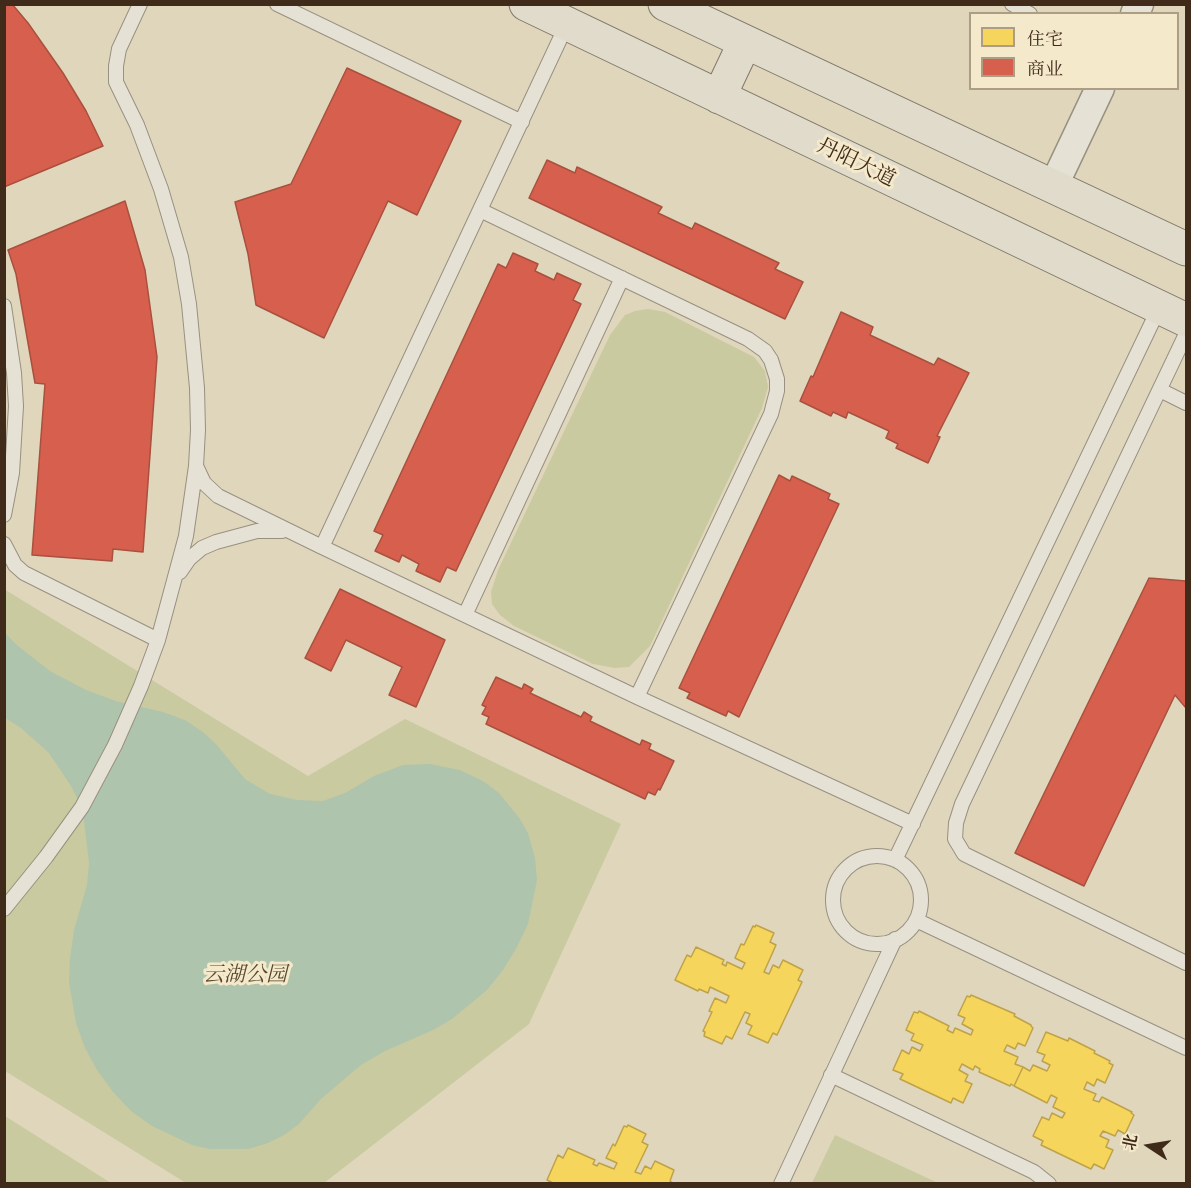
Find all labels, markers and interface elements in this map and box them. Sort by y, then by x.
legend [969,12,1179,90]
text: 住宅 [1027,31,1063,49]
text: 商业 [1027,61,1063,79]
street label: 丹阳大道 [813,133,899,193]
park label: 云湖公园 [203,962,287,988]
north arrow [1119,1116,1179,1176]
text: 北 [1122,1133,1141,1152]

